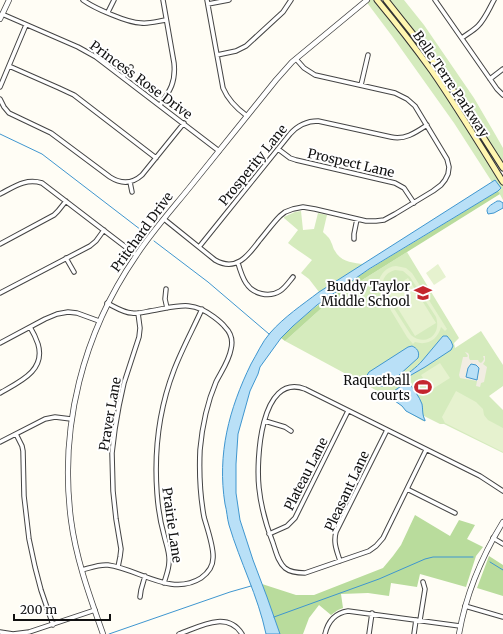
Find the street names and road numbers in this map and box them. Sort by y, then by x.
street label: Belle Terre Parkway [409,28,493,141]
street label: Princess Rose Drive [86,37,196,123]
street label: Prosperity Lane [215,121,291,209]
street label: Prospect Lane [306,145,396,181]
street label: Pritchard Drive [107,188,177,275]
street label: Praver Lane [95,376,125,452]
street label: Plateau Lane [280,434,332,513]
street label: Pleasant Lane [321,448,373,534]
street label: Prairie Lane [158,486,186,564]

